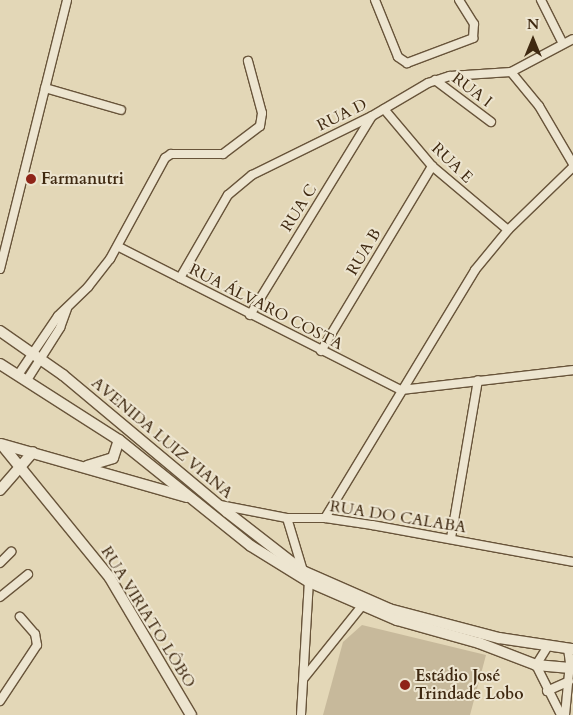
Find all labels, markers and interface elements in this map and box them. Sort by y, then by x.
north arrow [508,15,558,65]
text: N [527,15,539,34]
street label: RUA I [448,69,496,111]
street label: RUA D [314,95,370,135]
street label: RUA E [427,139,477,187]
place label: Farmanutri [41,169,124,189]
marker: Farmanutri [25,173,37,185]
street label: RUA C [277,181,321,235]
street label: RUA B [343,225,385,279]
street label: RUA ÁLVARO COSTA [186,260,346,354]
street label: AVENIDA LUIZ VIANA [88,373,236,503]
street label: RUA DO CALABA [328,497,468,537]
street label: RUA VIRIATO LÔBO [97,543,199,691]
place label: Estádio José Trindade Lobo [415,666,524,704]
marker: Estádio José Trindade Lobo [399,679,411,691]

